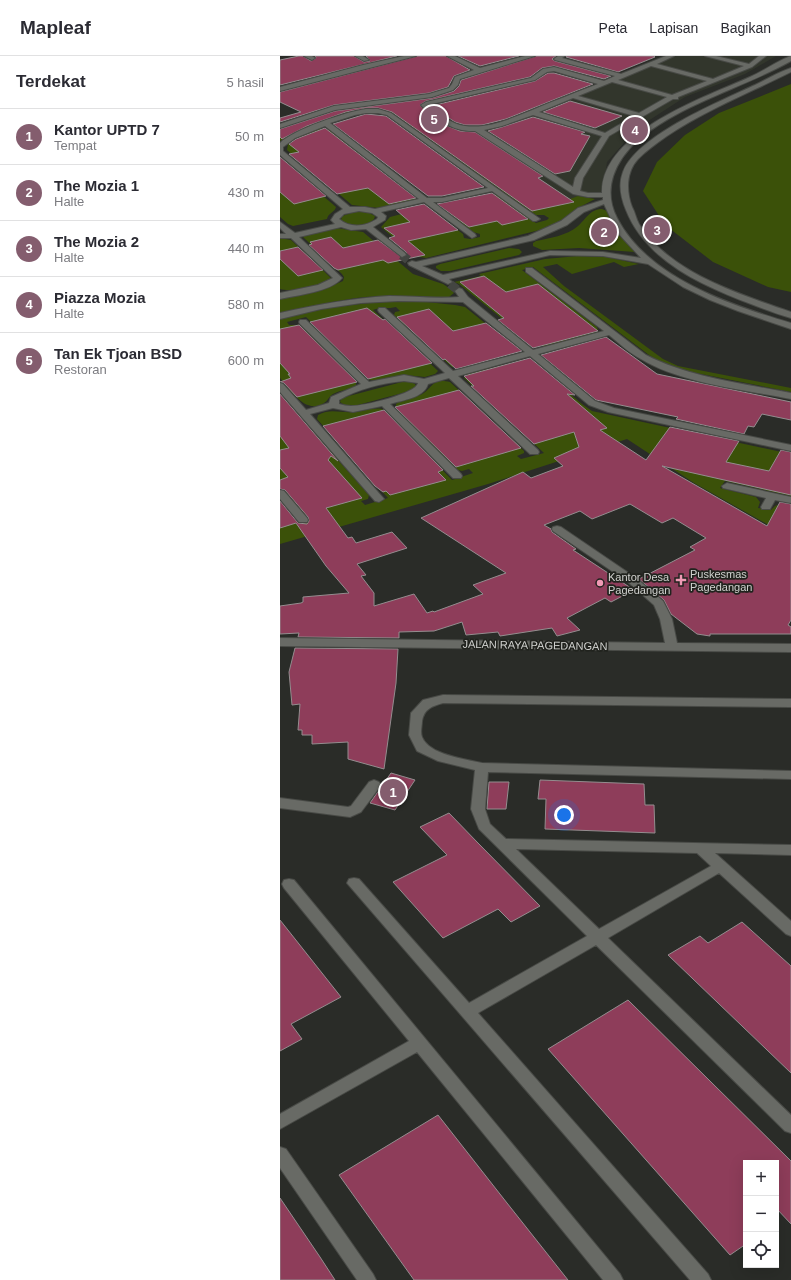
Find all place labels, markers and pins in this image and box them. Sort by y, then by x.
pin: 5 [421,104,447,134]
pin: 4 [622,115,648,145]
pin: 3 [644,215,670,245]
pin: 2 [591,217,617,247]
place label: Puskesmas Pagedangan [690,568,752,593]
place label: Kantor Desa Pagedangan [608,571,670,596]
marker: Puskesmas Pagedangan [675,574,687,586]
marker: Kantor Desa Pagedangan [595,578,605,588]
pin: 1 [380,777,406,807]

